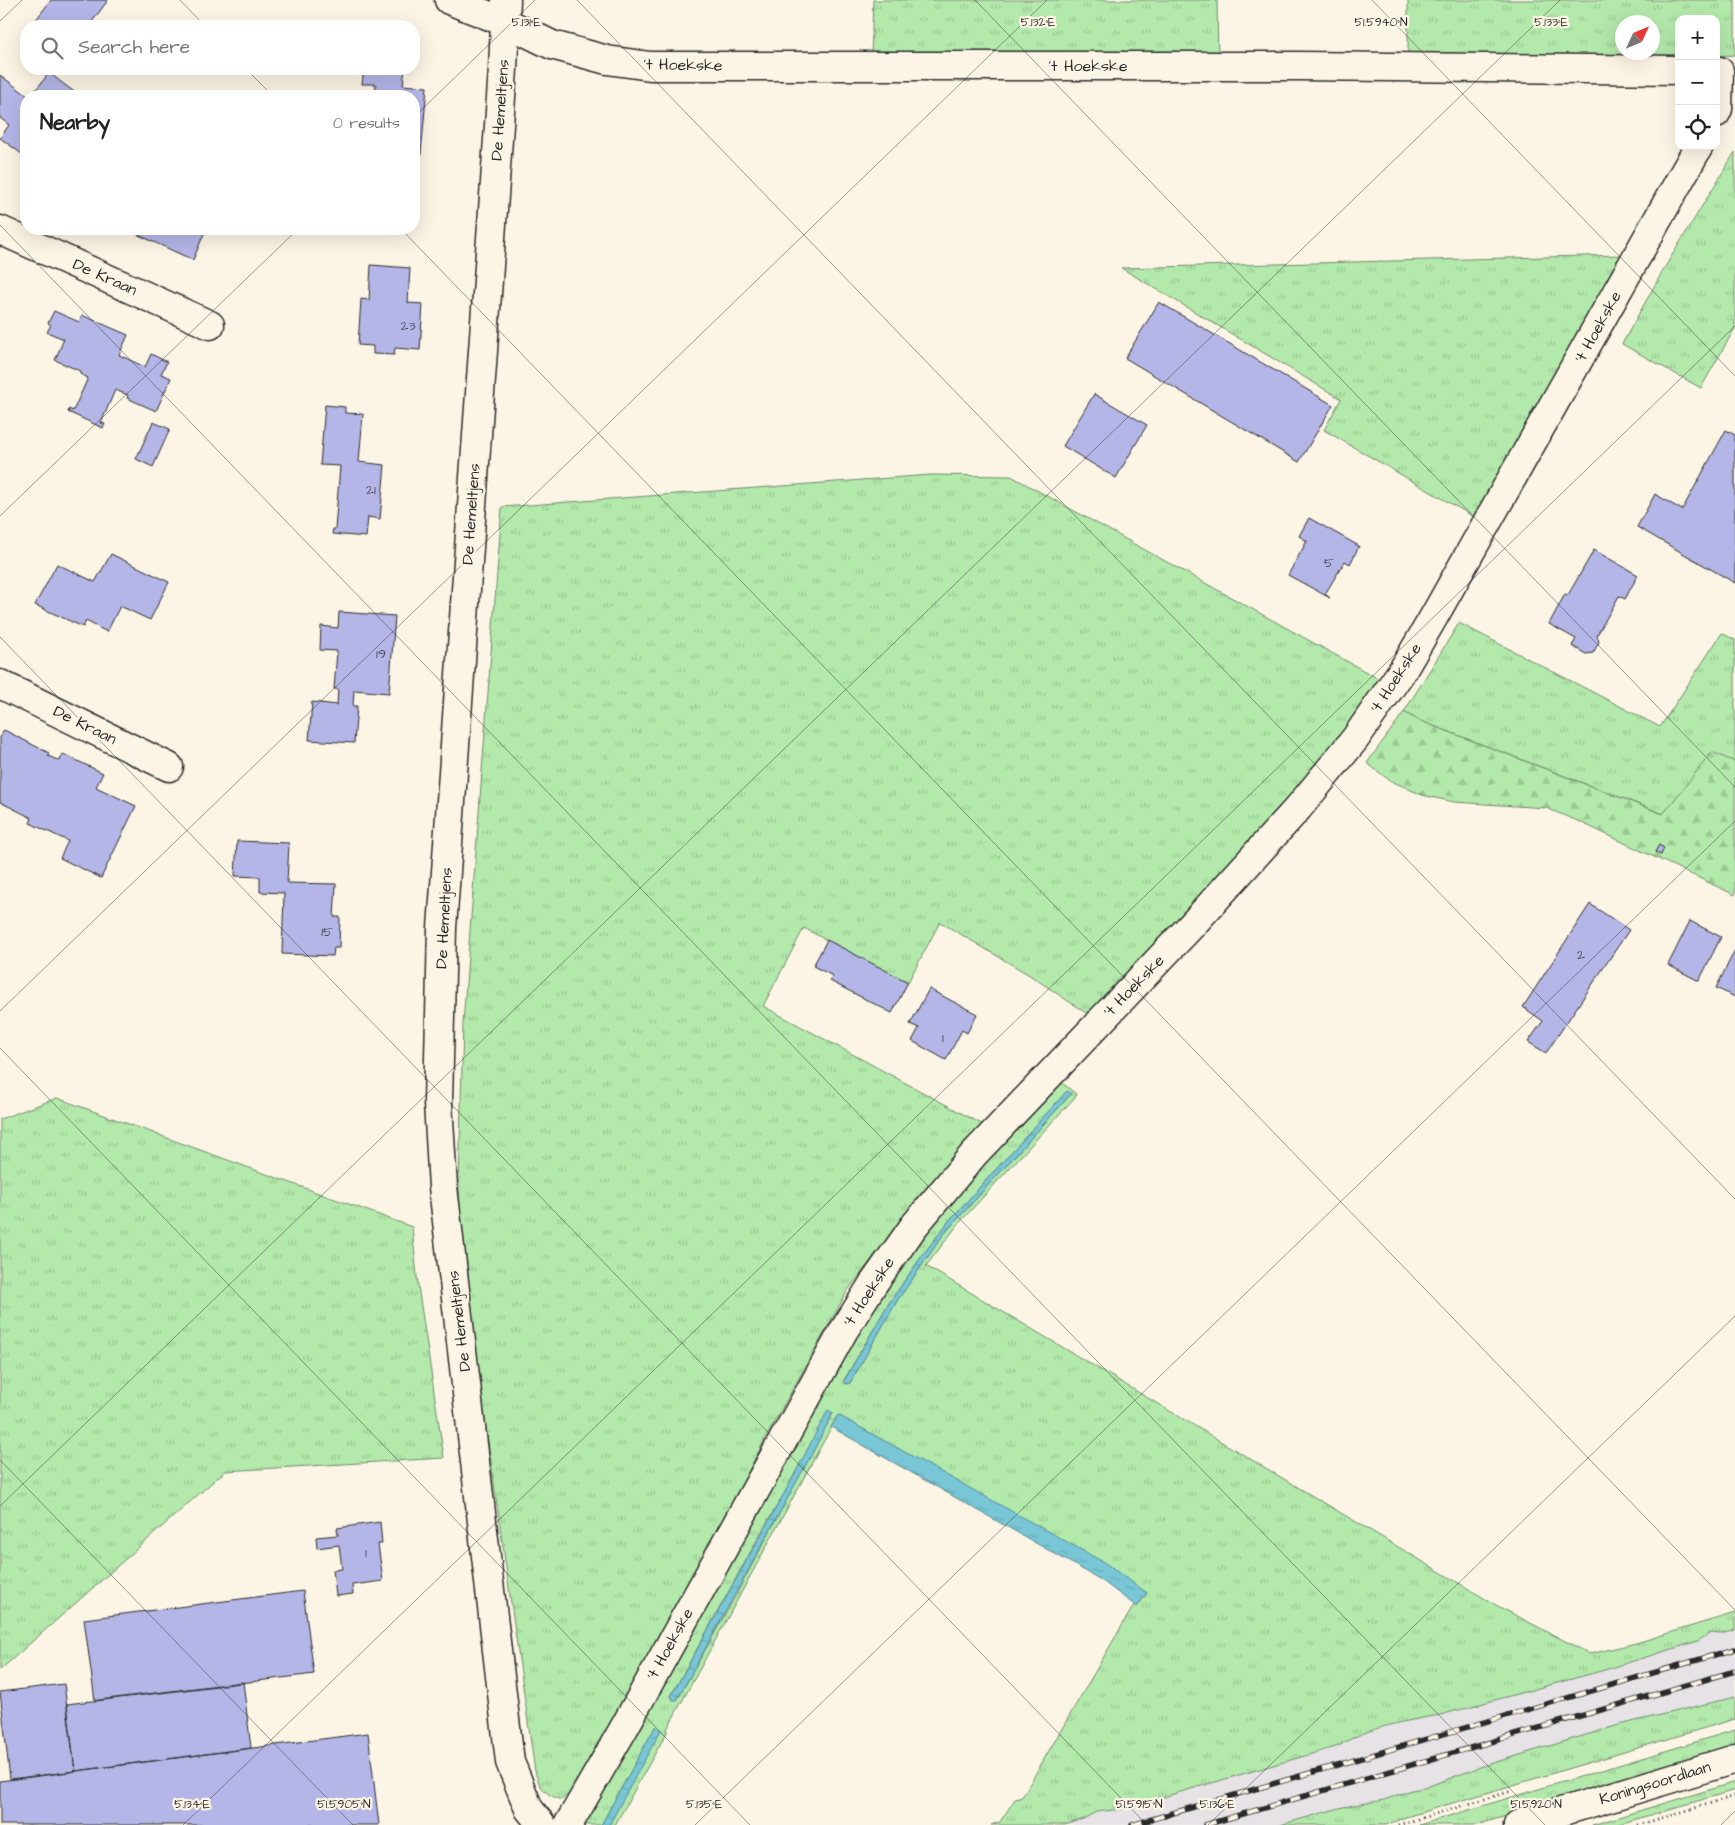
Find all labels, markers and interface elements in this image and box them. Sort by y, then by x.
text: 5.131°E [511,14,541,31]
text: 5.132°E [1021,14,1055,31]
text: 51.5940°N [1355,14,1408,31]
text: 5.133°E [1534,14,1568,31]
north arrow [1615,15,1660,60]
map controls [1675,15,1720,150]
button: + [1675,15,1720,60]
search box [20,20,420,75]
icon: search [38,34,66,62]
text: Search here [78,34,190,61]
street label: 't Hoekske [643,53,723,77]
street label: 't Hoekske [1048,55,1128,77]
street label: De Hemeltjens [485,59,515,161]
button: − [1675,60,1720,105]
button: locate [1675,105,1720,150]
text: Nearby [40,108,110,137]
text: 0 results [333,112,400,134]
street label: De Kraan [69,253,141,301]
street label: 't Hoekske [1569,287,1627,367]
house number: 23 [400,316,416,336]
street label: De Hemeltjens [456,463,486,565]
house number: 21 [366,480,376,500]
house number: 5 [1324,553,1334,573]
street label: 't Hoekske [1365,639,1427,717]
house number: 19 [376,644,386,664]
street label: De Kraan [50,700,120,750]
street label: De Hemeltjens [430,867,458,969]
house number: 15 [321,922,333,942]
house number: 2 [1577,945,1585,965]
street label: 't Hoekske [1099,950,1170,1022]
house number: 1 [942,1028,944,1048]
street label: 't Hoekske [838,1253,900,1331]
street label: De Hemeltjens [442,1269,476,1373]
house number: 1 [365,1543,367,1563]
street label: 't Hoekske [641,1604,699,1684]
street label: Koningsoordlaan [1597,1756,1714,1811]
text: 5.134°E [174,1796,210,1813]
text: 51.5905°N [317,1796,371,1813]
text: 5.135°E [686,1796,722,1813]
text: 51.5915°N [1115,1796,1163,1813]
text: 5.136°E [1199,1796,1235,1813]
text: 51.5920°N [1510,1796,1562,1813]

